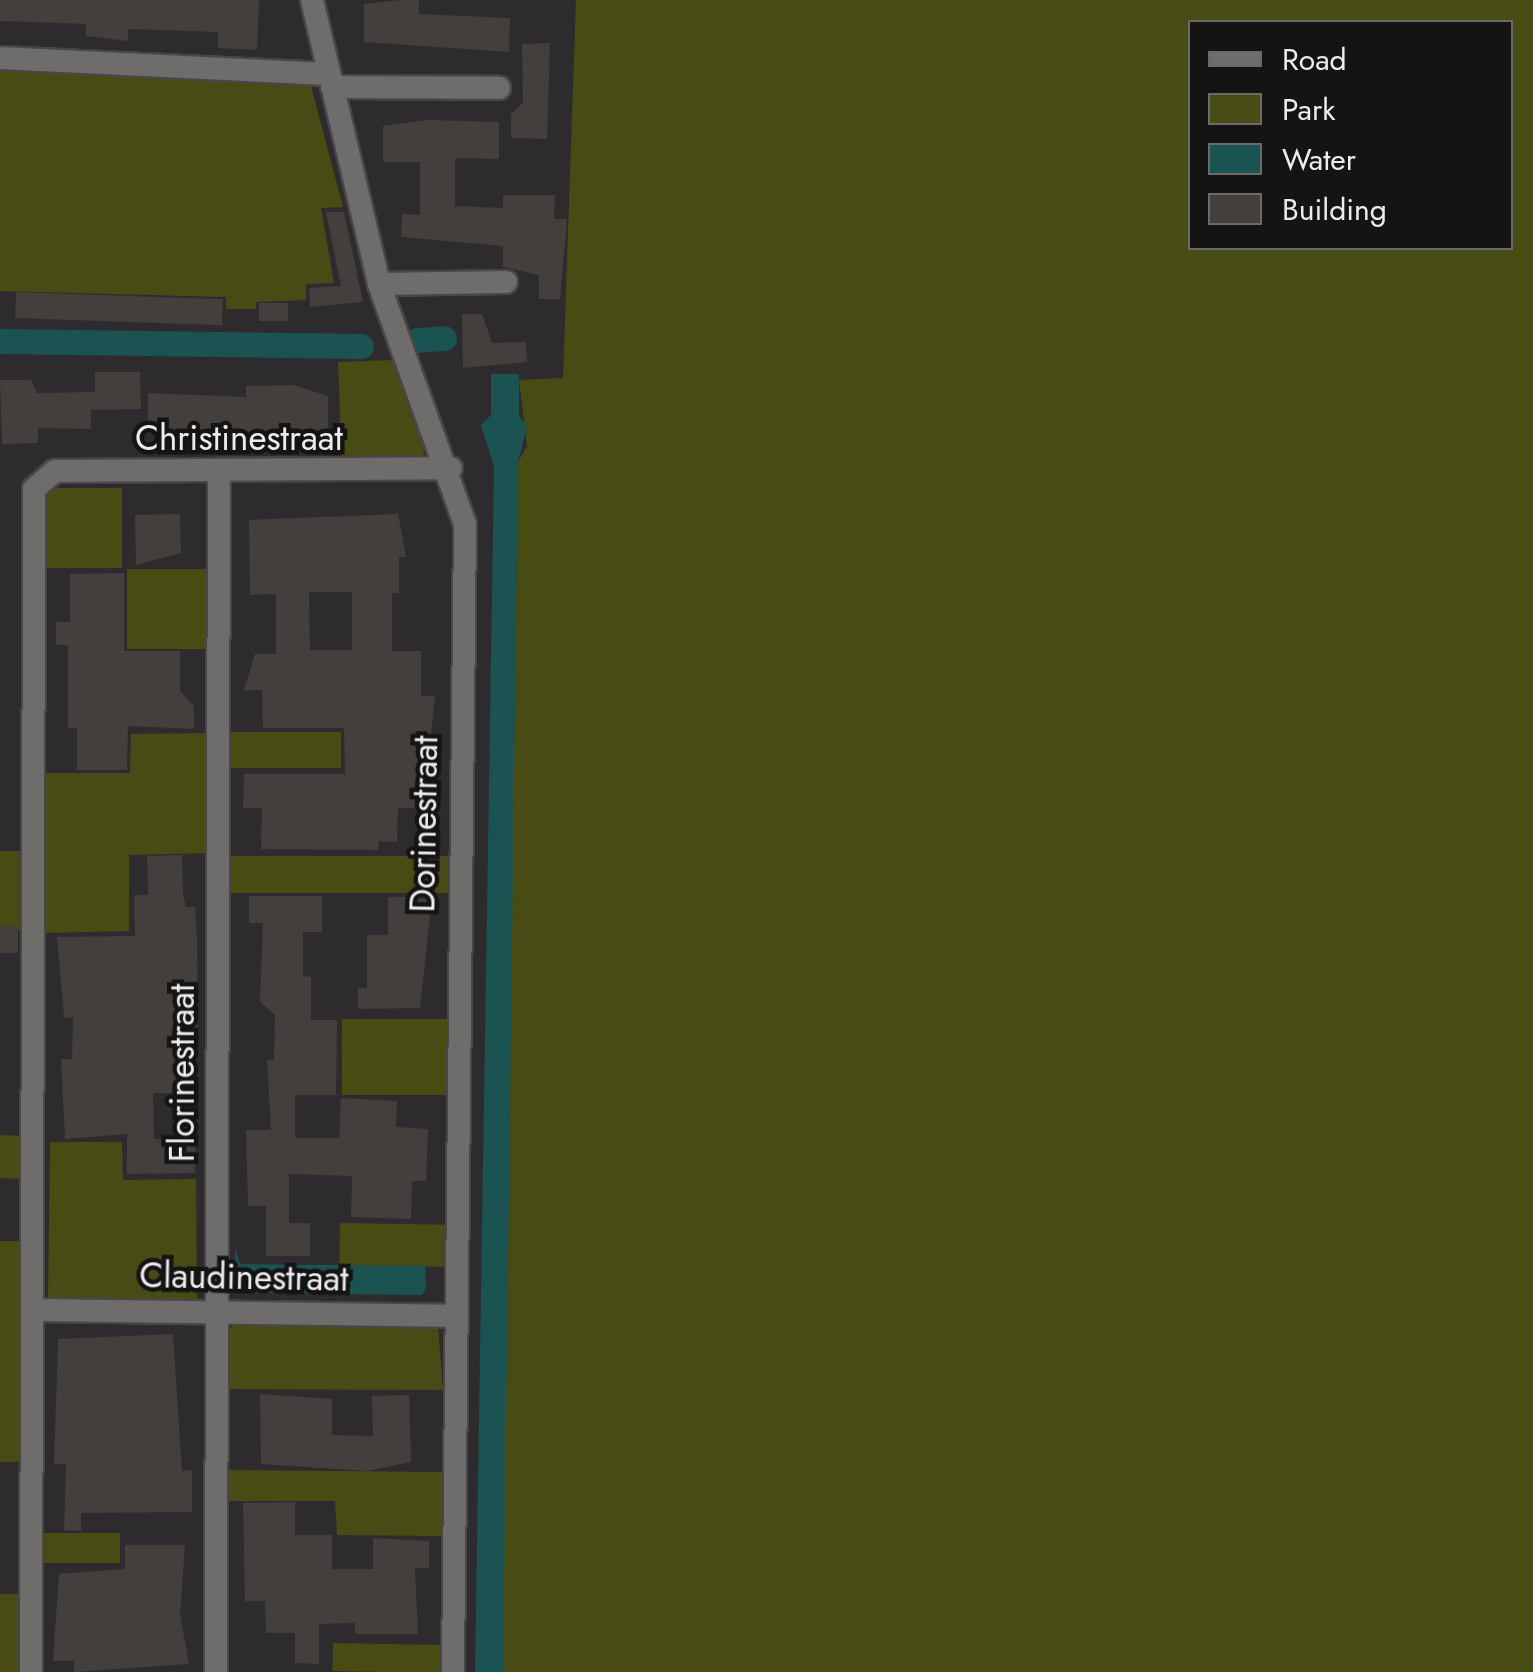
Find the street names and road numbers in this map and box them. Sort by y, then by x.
street label: Christinestraat [135,417,343,459]
street label: Dorinestraat [401,735,447,913]
street label: Florinestraat [161,984,203,1162]
street label: Claudinestraat [139,1254,349,1300]

